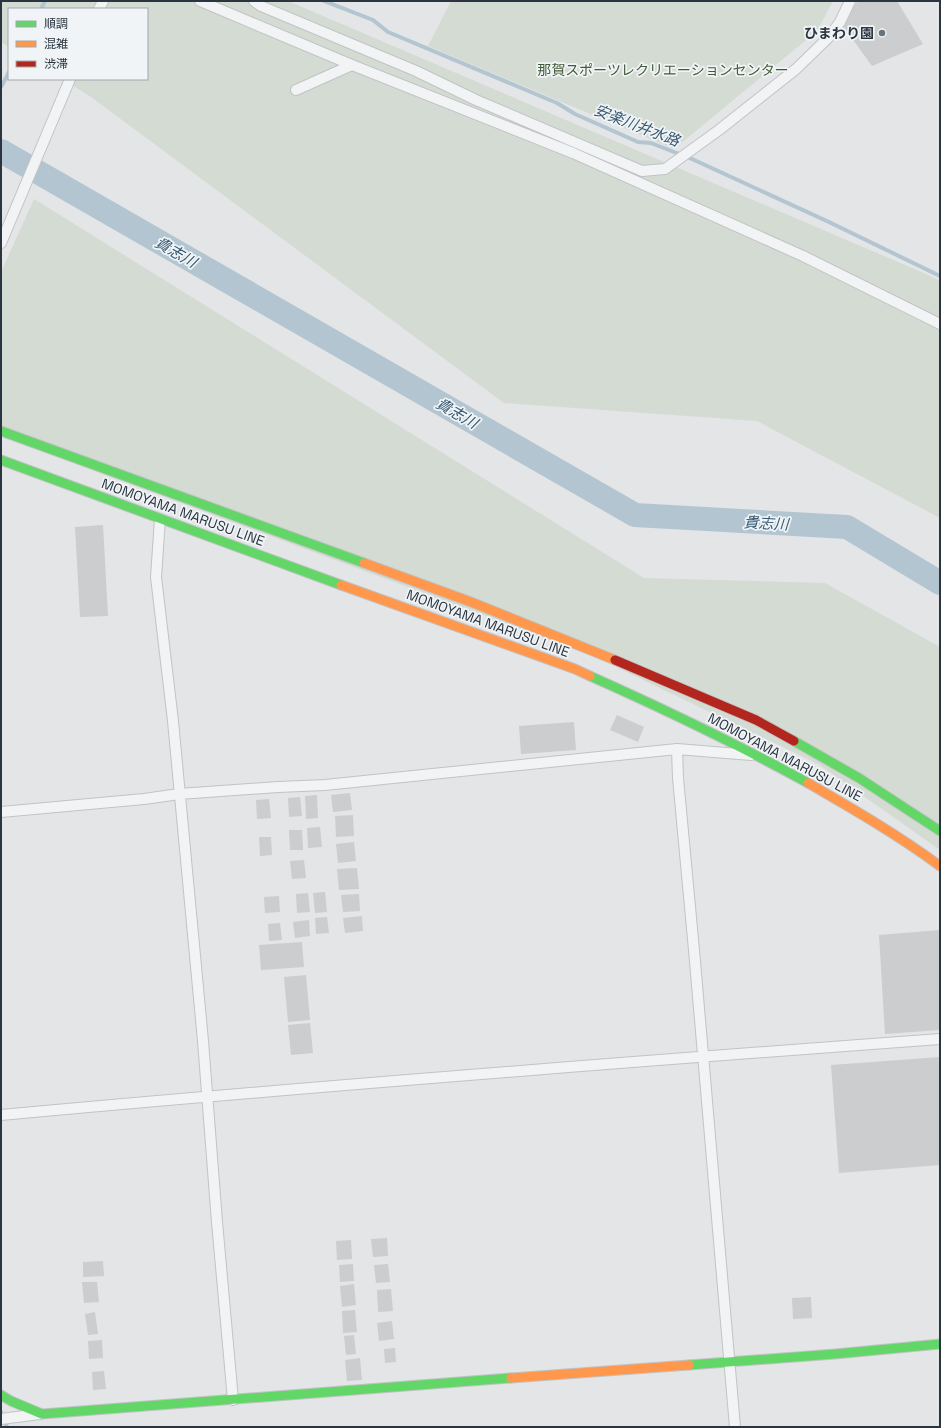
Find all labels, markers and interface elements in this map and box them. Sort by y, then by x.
legend [8,8,148,80]
text: 順調 [44,16,68,32]
place label: ひまわり園 [804,24,874,42]
marker: ひまわり園 [877,28,887,38]
text: 混雑 [44,36,68,52]
text: 渋滞 [44,56,68,72]
park label: 那賀スポーツレクリエーションセンター [537,61,789,79]
water label: 安楽川井水路 [592,100,684,151]
water label: 貴志川 [152,233,202,272]
water label: 貴志川 [433,394,483,433]
street label: MOMOYAMA MARUSU LINE [99,474,267,550]
water label: 貴志川 [743,512,791,534]
street label: MOMOYAMA MARUSU LINE [404,585,572,661]
street label: MOMOYAMA MARUSU LINE [705,709,865,805]

